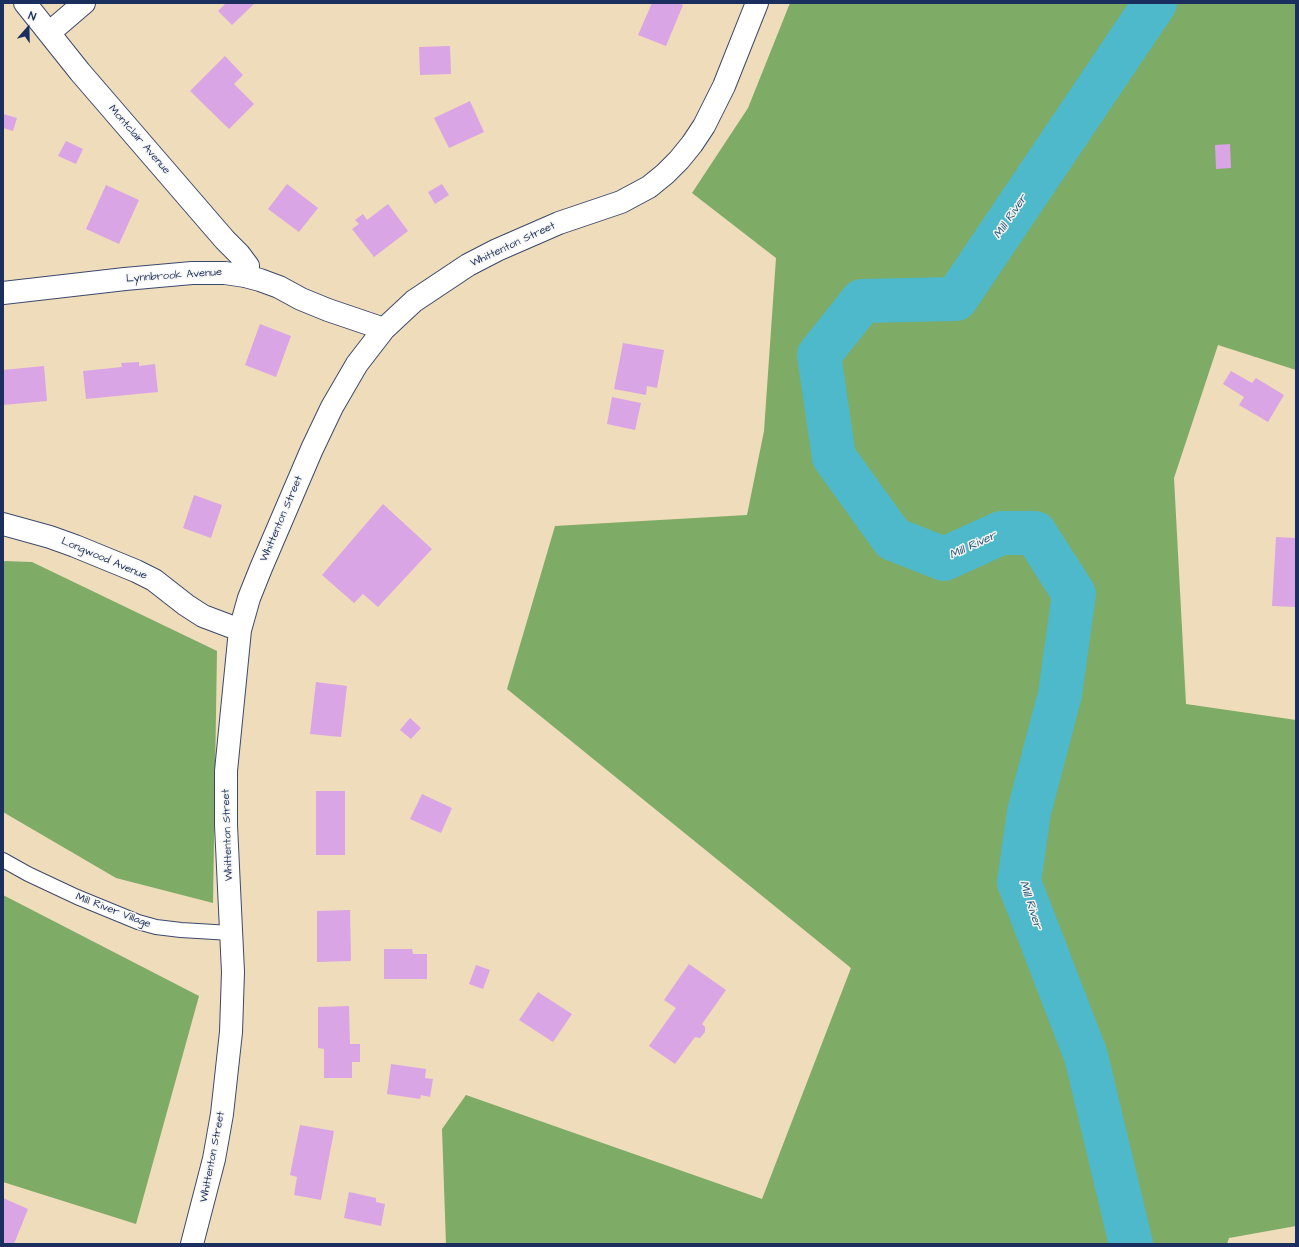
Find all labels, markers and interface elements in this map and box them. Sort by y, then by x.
north arrow [8,8,48,48]
text: N [26,8,38,24]
street label: Montclair Avenue [105,103,173,177]
water label: Mill River [991,192,1031,242]
street label: Whittenton Street [468,220,558,270]
street label: Lynnbrook Avenue [126,266,222,286]
street label: Whittenton Street [258,474,306,564]
water label: Mill River [947,529,999,563]
street label: Longwood Avenue [59,535,149,583]
street label: Whittenton Street [220,789,236,881]
water label: Mill River [1015,879,1045,931]
street label: Mill River Village [74,891,152,931]
street label: Whittenton Street [198,1110,228,1204]

